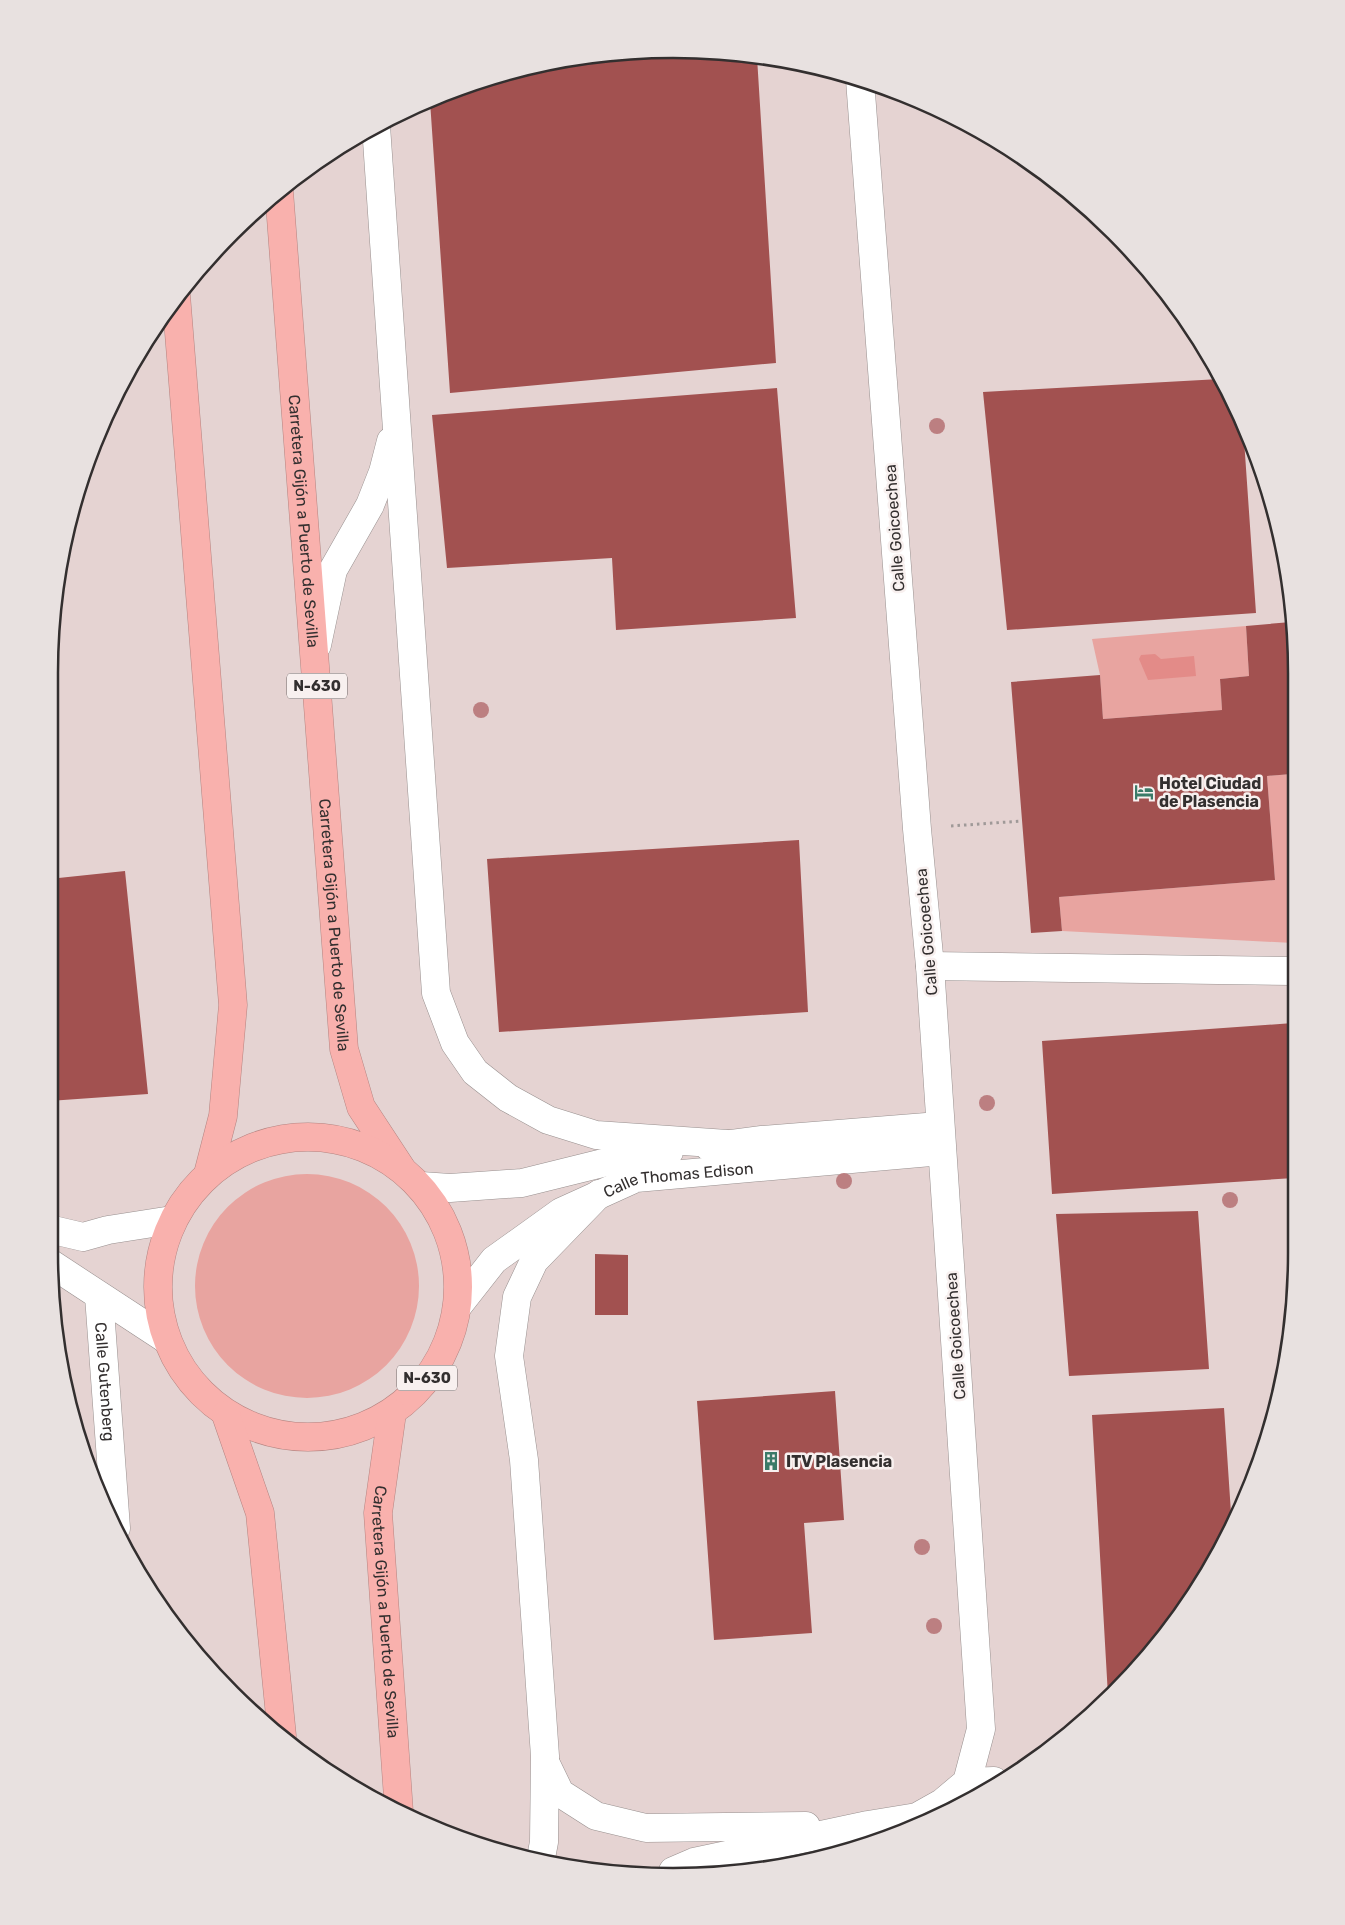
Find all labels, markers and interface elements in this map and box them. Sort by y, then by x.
street label: Carretera Gijón a Puerto de Sevilla [284,394,323,648]
street label: Calle Goicoechea [881,464,908,592]
road number: N-630 [287,674,347,698]
place label: Hotel Ciudad de Plasencia [1159,774,1261,811]
hotel icon: Hotel Ciudad de Plasencia [1133,781,1155,803]
street label: Carretera Gijón a Puerto de Sevilla [315,798,353,1052]
street label: Calle Goicoechea [911,868,942,996]
street label: Calle Thomas Edison [600,1159,754,1202]
street label: Calle Goicoechea [942,1272,969,1400]
street label: Calle Gutenberg [91,1321,119,1442]
road number: N-630 [397,1366,457,1390]
building icon: ITV Plasencia [760,1450,782,1472]
place label: ITV Plasencia [786,1452,892,1471]
street label: Carretera Gijón a Puerto de Sevilla [368,1484,403,1739]

